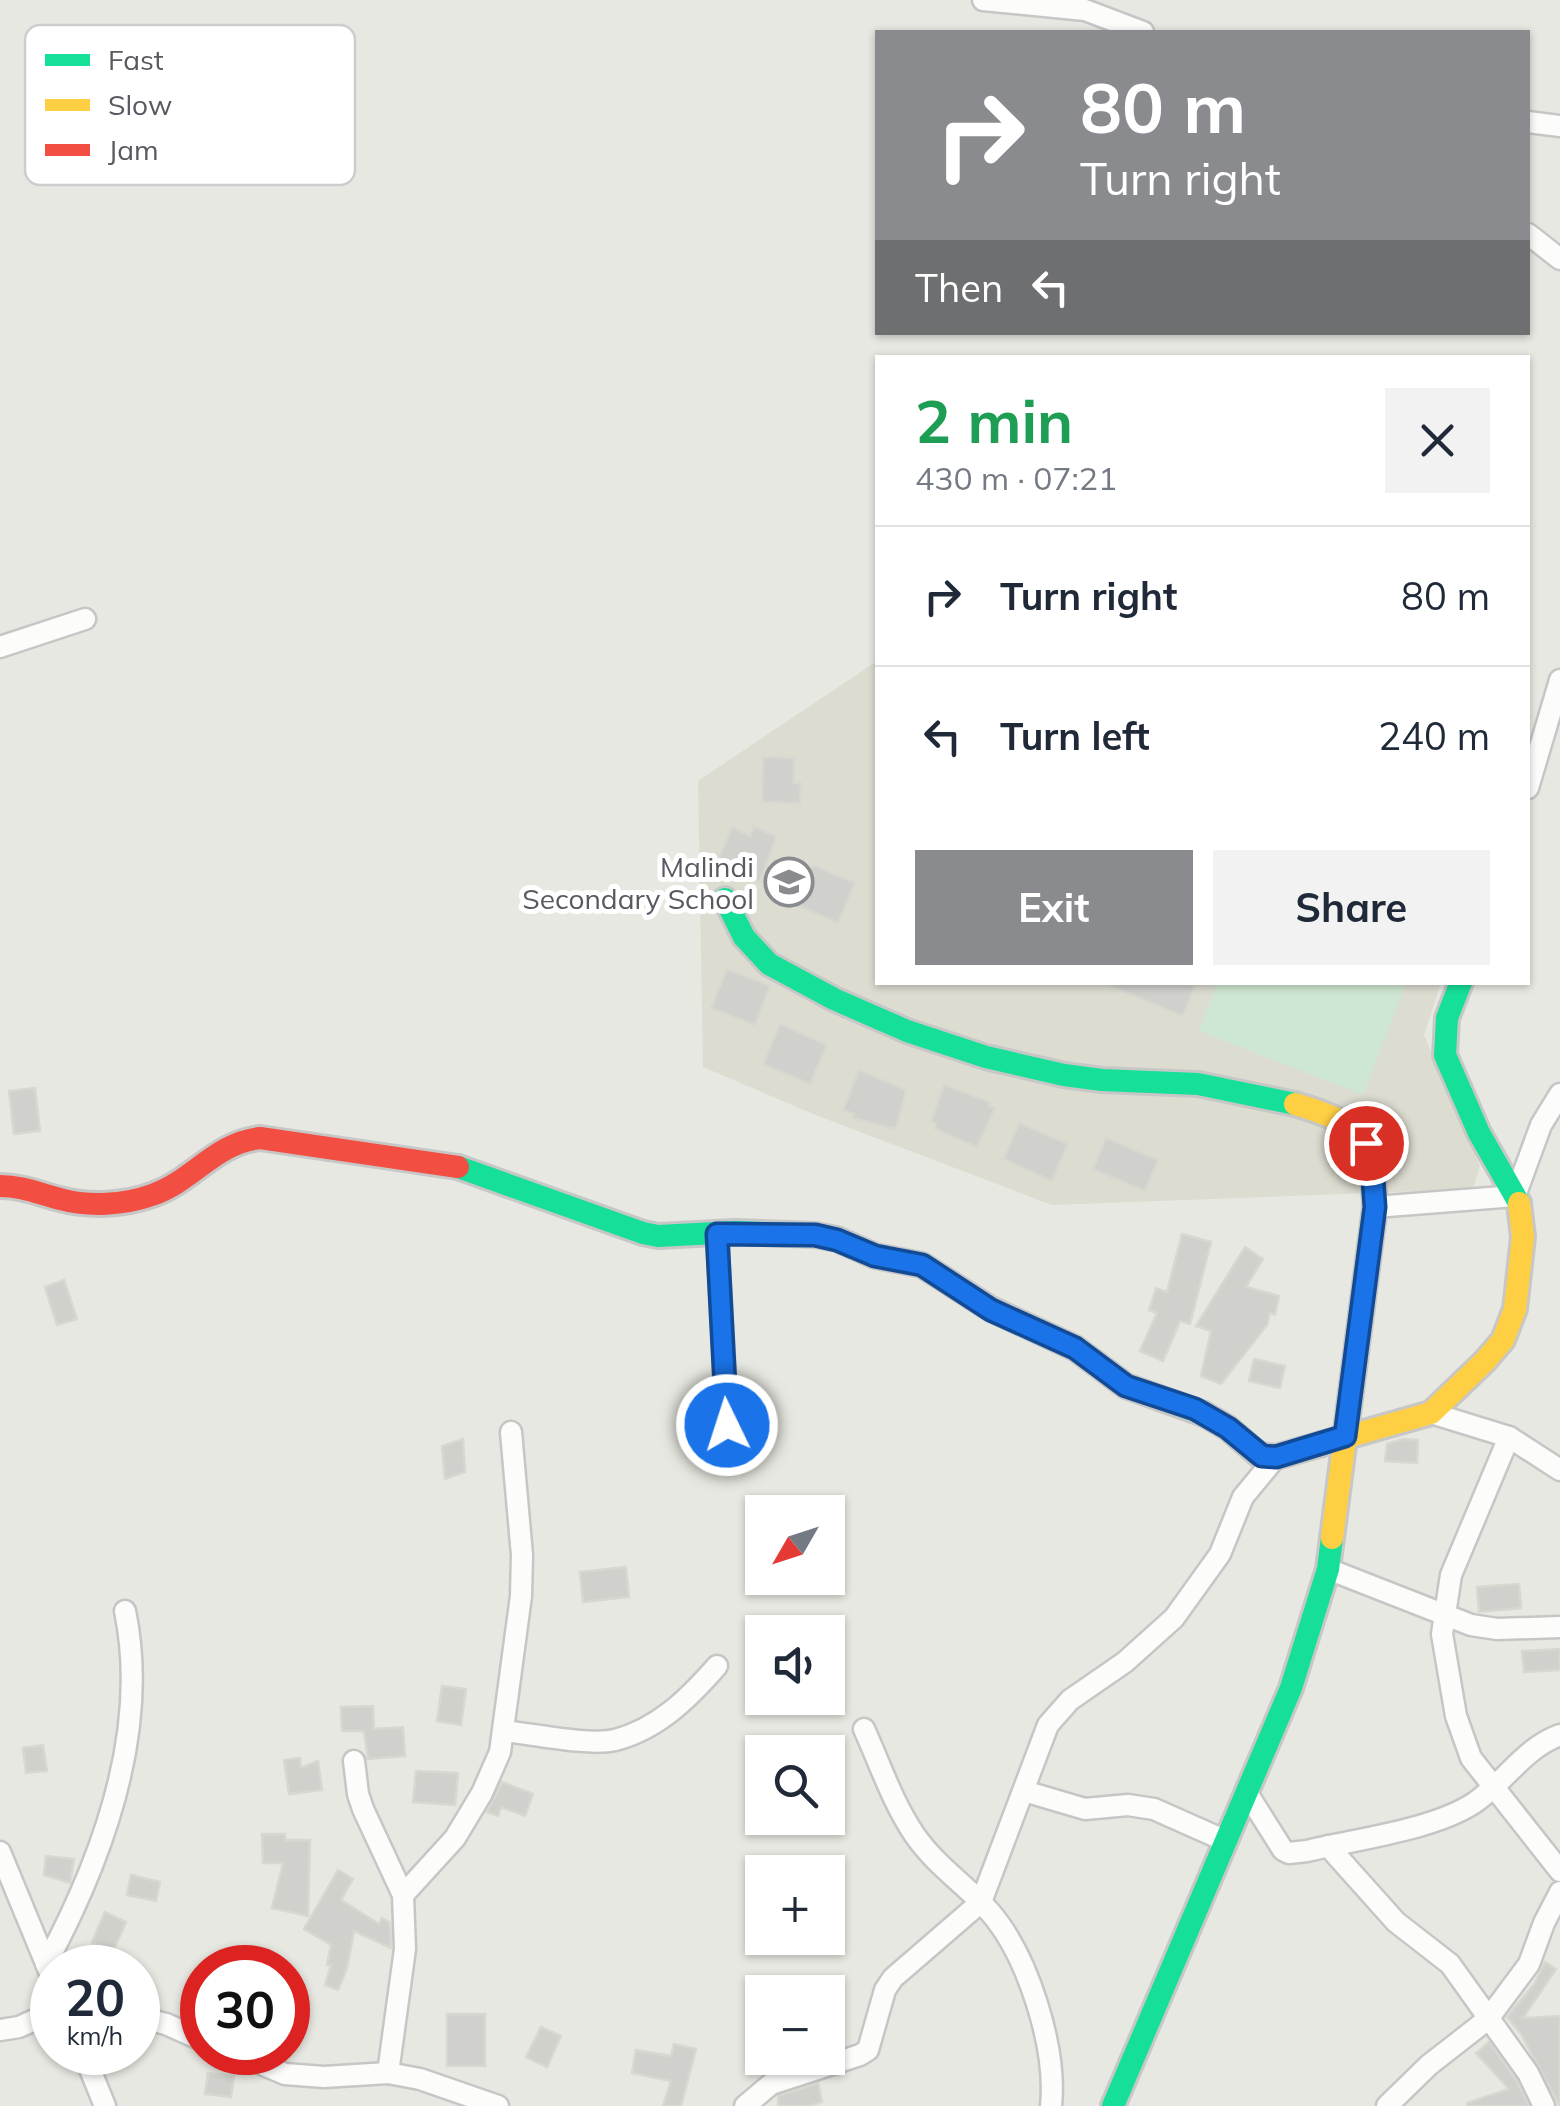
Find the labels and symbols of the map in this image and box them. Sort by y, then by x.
legend [25,25,355,185]
text: Fast [108,42,164,77]
text: Slow [108,87,172,122]
text: Jam [108,132,159,167]
place label: Malindi Secondary School [522,849,754,916]
school or university icon: Malindi Secondary School [763,856,815,908]
pin [1324,1101,1409,1186]
position arrow [675,1373,779,1477]
north arrow [745,1495,845,1595]
speed limit sign: 30 [180,1945,310,2075]

